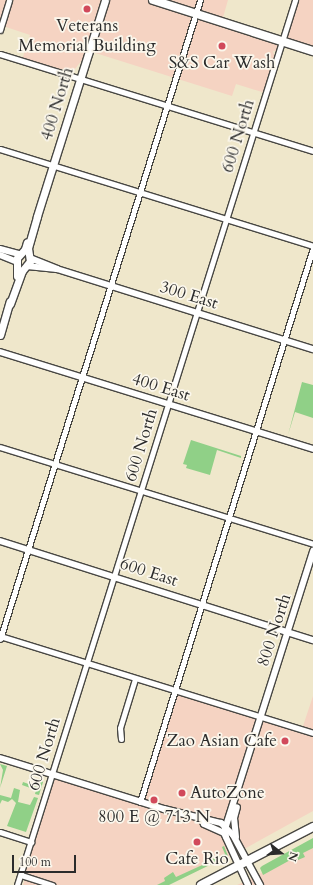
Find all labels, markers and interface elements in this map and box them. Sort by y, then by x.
marker: Veterans Memorial Building [82,4,92,14]
place label: Veterans Memorial Building [18,16,156,56]
marker: S&S Car Wash [217,41,227,51]
place label: S&S Car Wash [169,53,275,73]
street label: 400 North [36,65,78,143]
street label: 600 North [217,97,259,175]
street label: 300 East [158,277,220,313]
street label: 400 East [130,369,192,405]
street label: 600 North [120,406,162,484]
street label: 600 East [118,553,180,591]
street label: 800 North [253,591,295,669]
street label: 600 North [23,715,65,793]
place label: Zao Asian Cafe [166,731,277,751]
marker: Zao Asian Cafe [280,736,290,746]
place label: AutoZone [190,783,265,803]
marker: AutoZone [177,788,187,798]
marker: 800 E @ 713 N [149,795,159,805]
place label: 800 E @ 713 N [98,807,210,827]
north arrow [261,833,301,873]
marker: Cafe Rio [192,837,202,847]
scale bar [14,847,78,873]
place label: Cafe Rio [165,849,229,869]
text: N [284,850,302,863]
text: 100 m [19,854,51,870]

